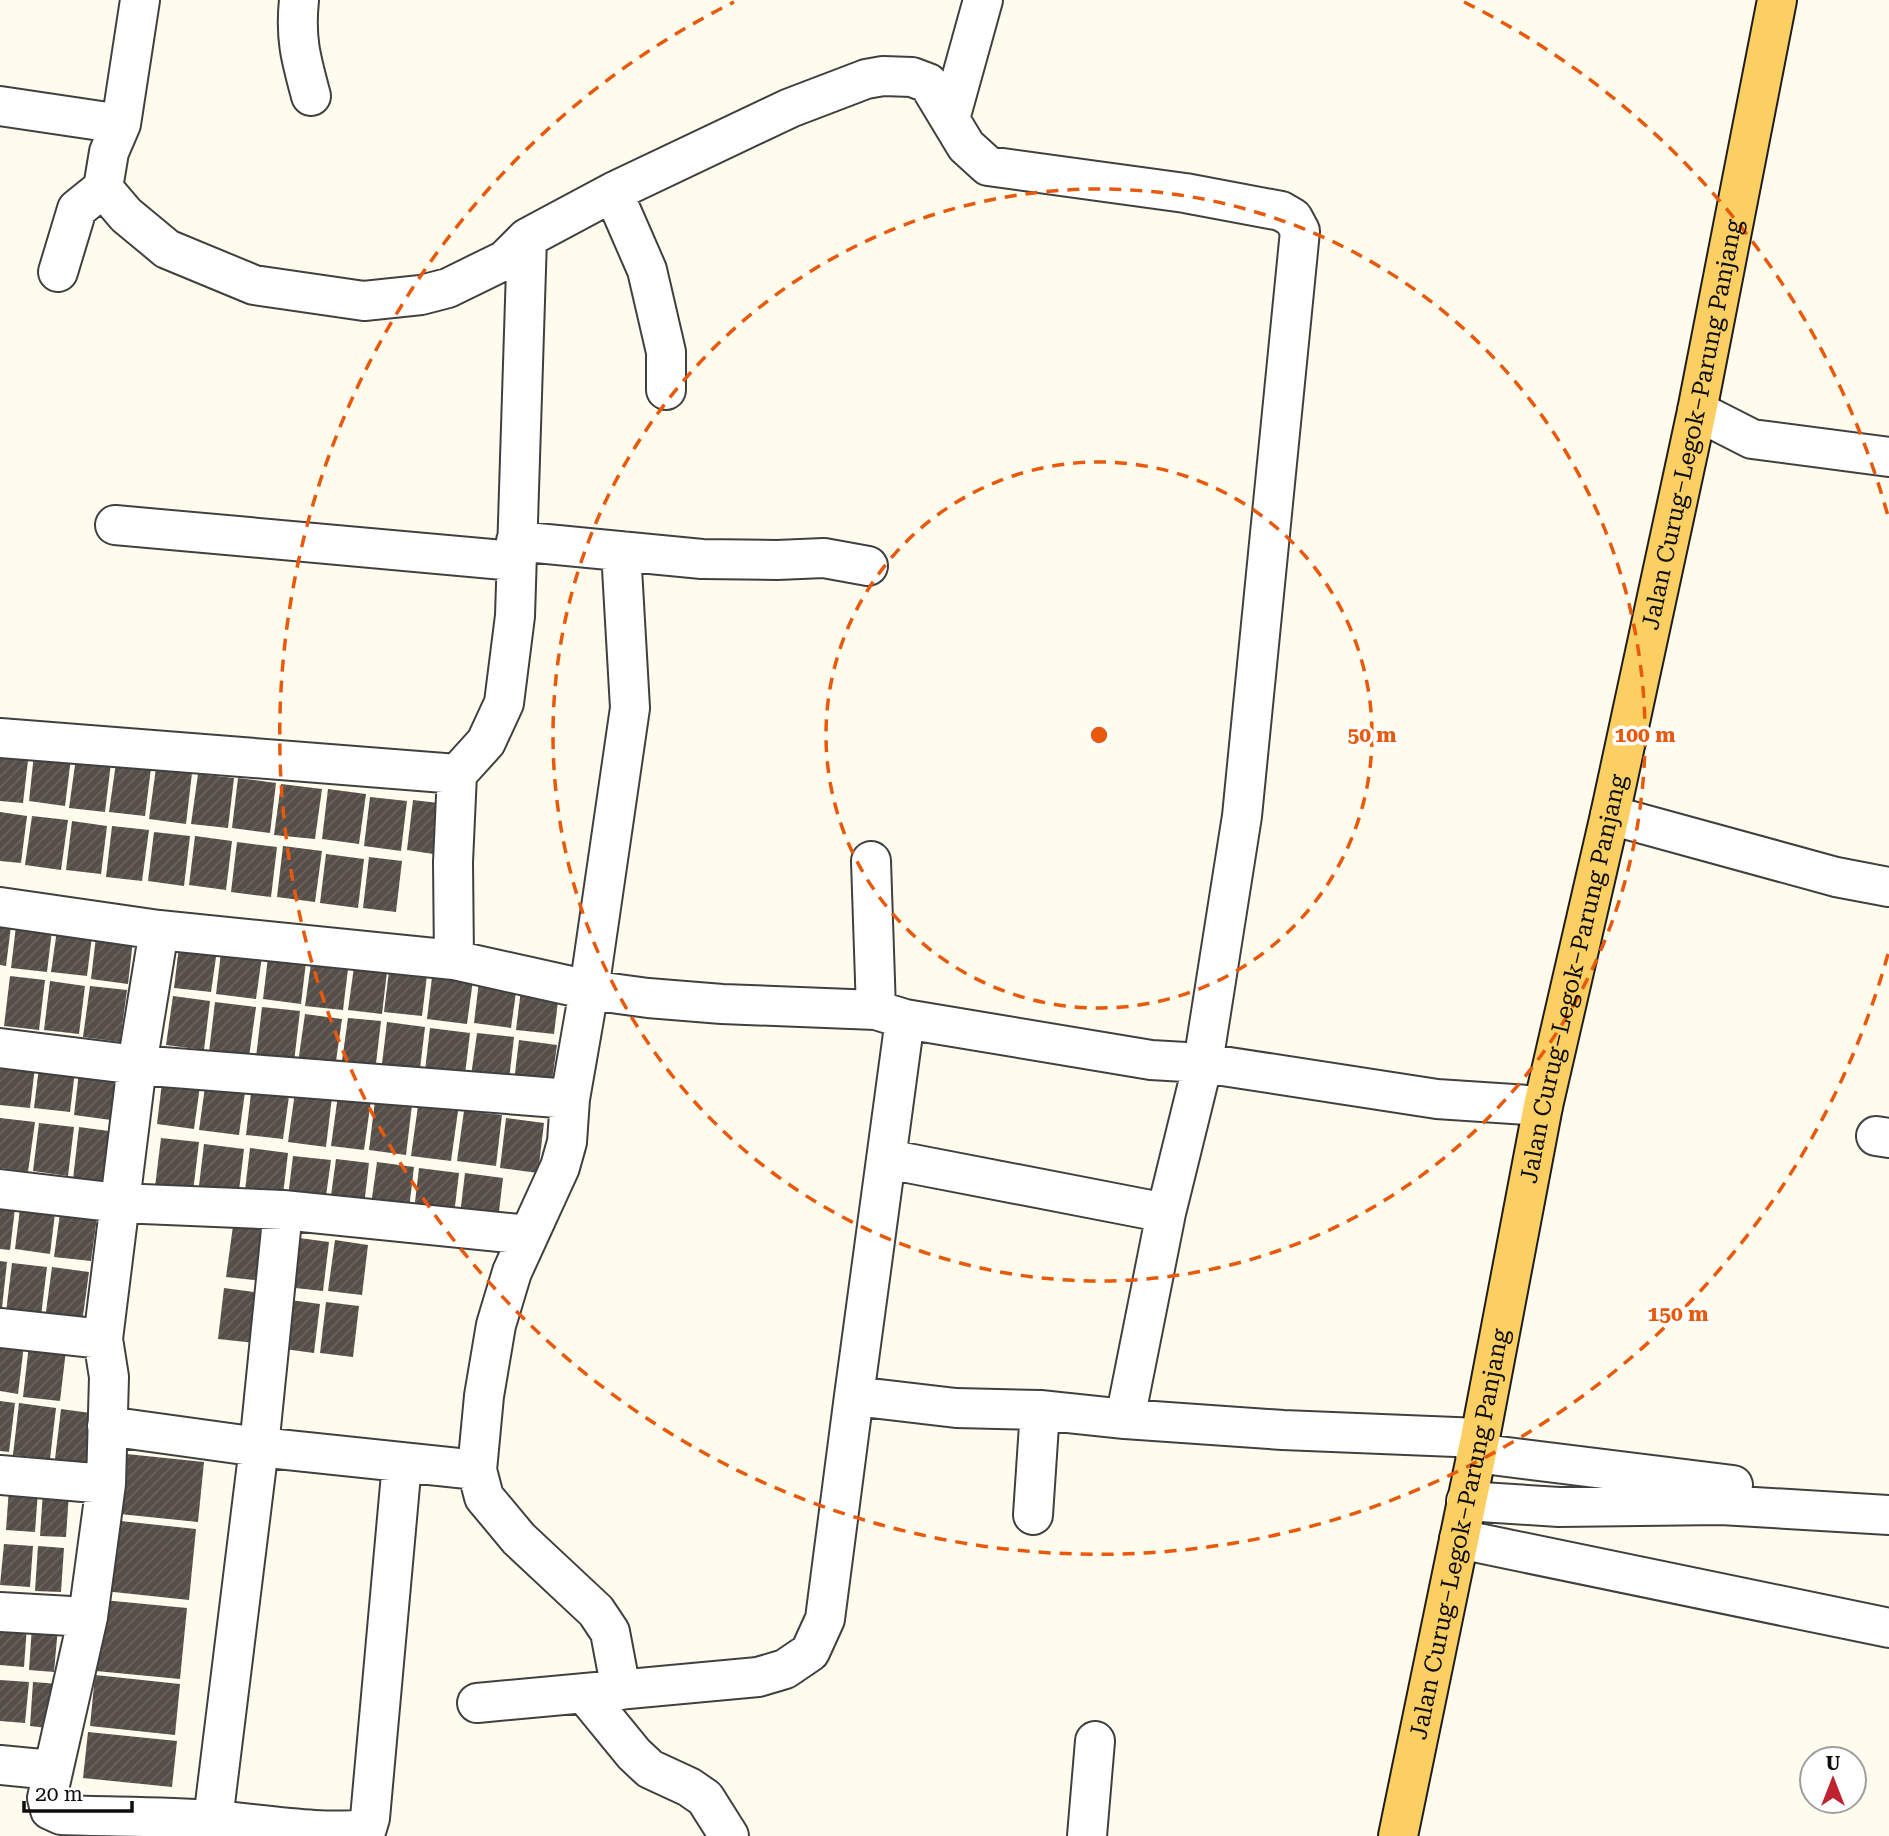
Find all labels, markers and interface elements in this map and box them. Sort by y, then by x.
street label: Jalan Curug–Legok–Parung Panjang [1636,217,1748,632]
centre of rings [1087,723,1111,747]
text: 50 m [1347,723,1397,747]
text: 100 m [1615,723,1675,747]
street label: Jalan Curug–Legok–Parung Panjang [1515,771,1632,1186]
text: 150 m [1648,1302,1708,1326]
street label: Jalan Curug–Legok–Parung Panjang [1404,1326,1514,1742]
north arrow [1798,1745,1868,1815]
text: U [1826,1752,1841,1775]
scale bar [24,1770,133,1814]
text: 20 m [35,1782,83,1806]

